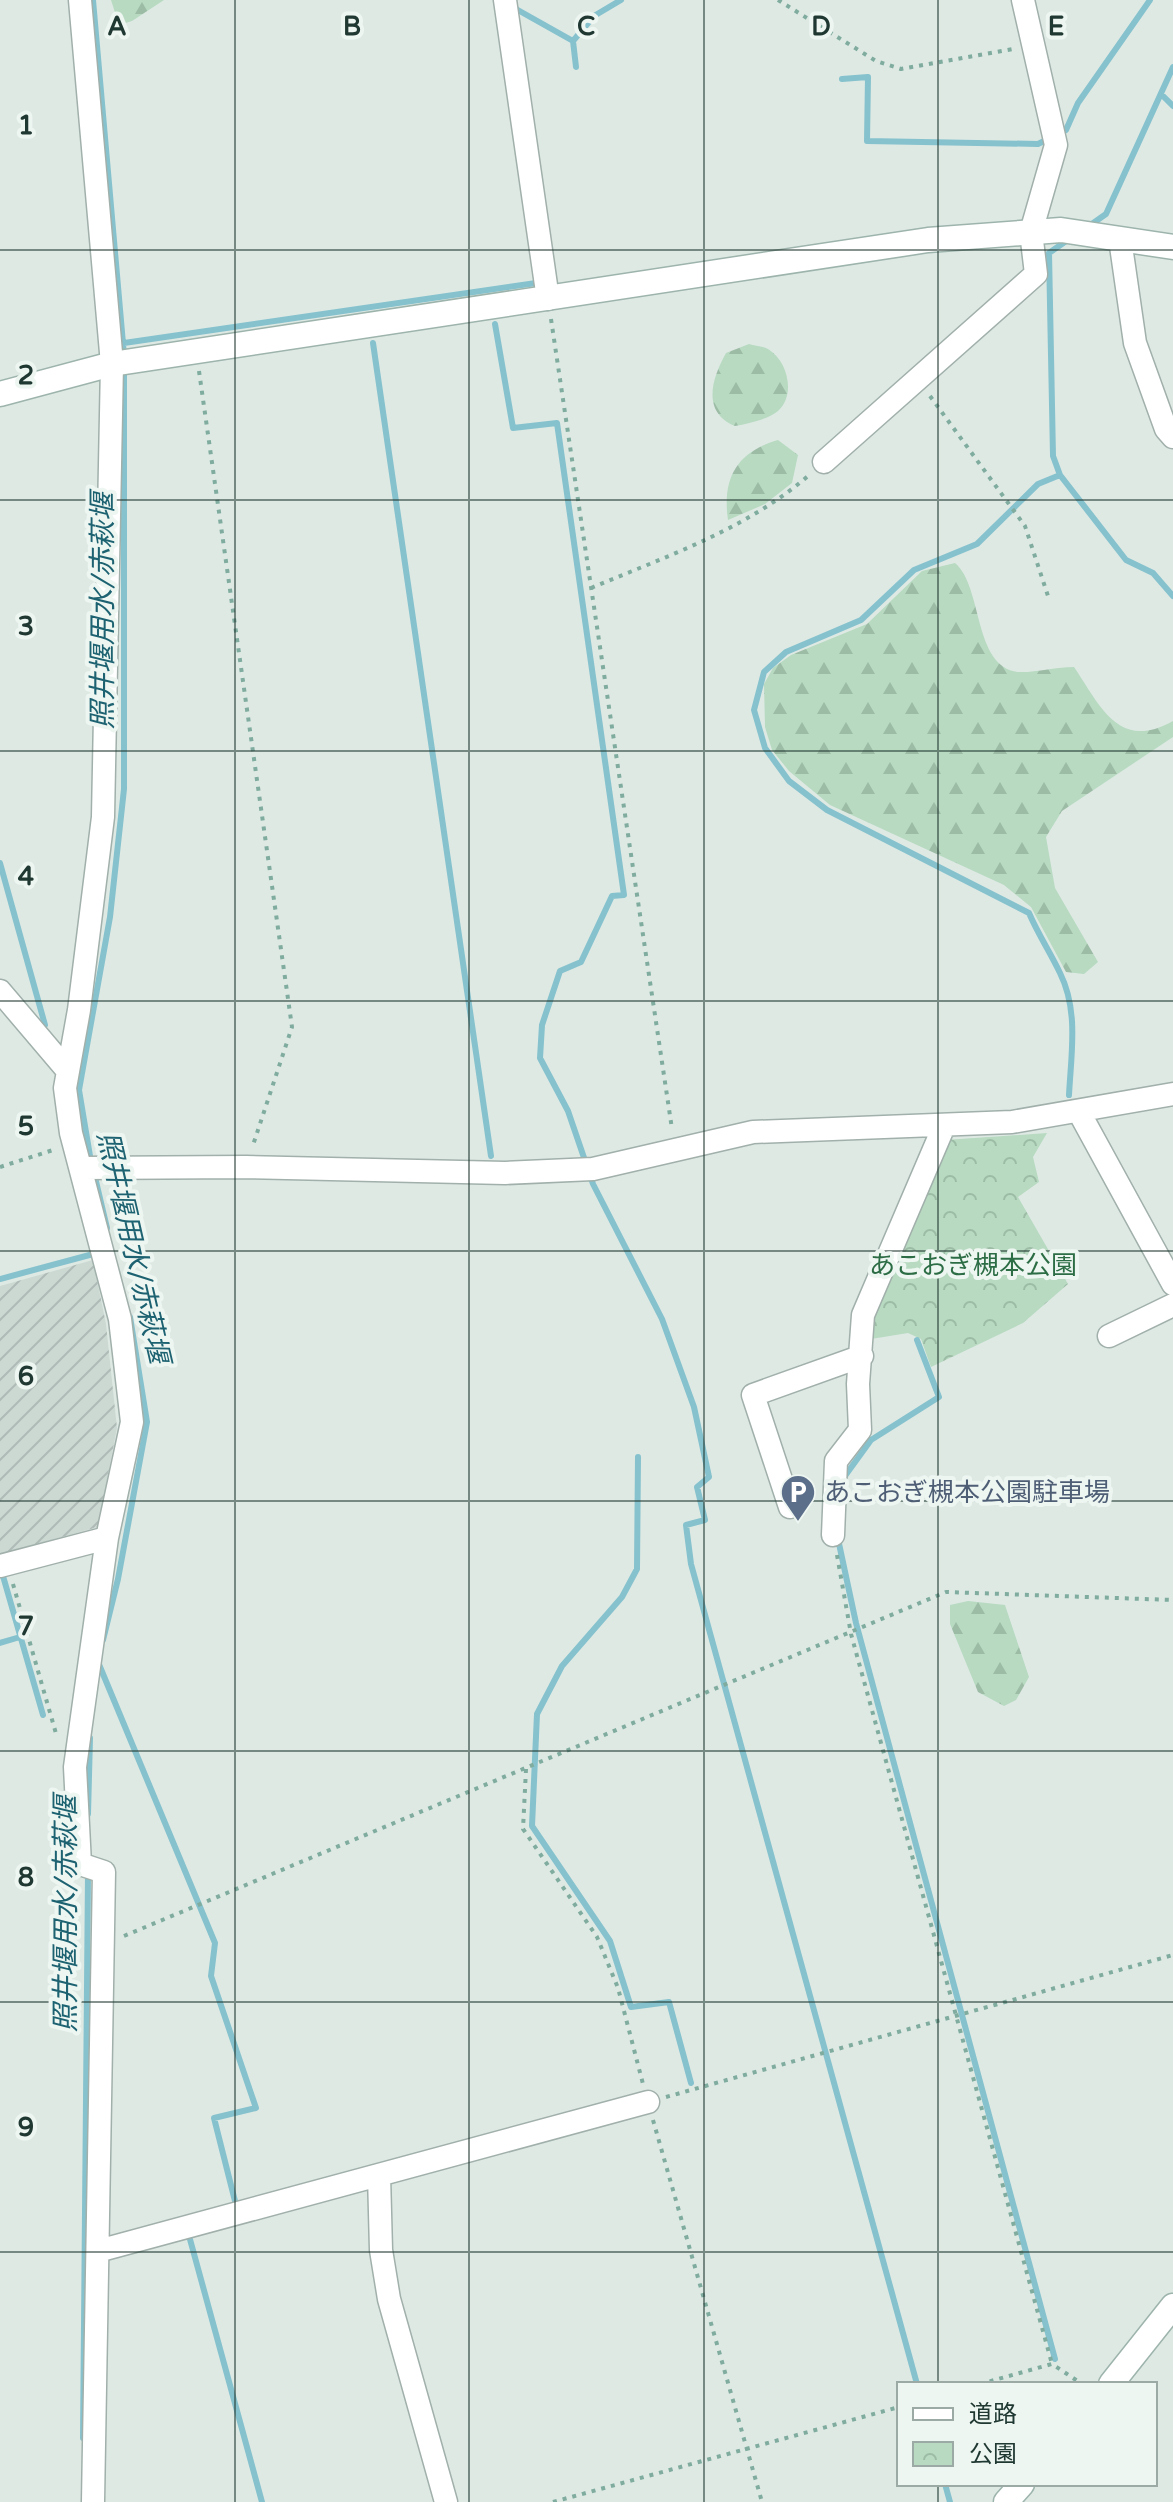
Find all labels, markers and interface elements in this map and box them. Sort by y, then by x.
text: A [107,11,127,42]
text: B [343,11,361,42]
text: C [577,11,595,42]
text: D [811,11,831,42]
text: E [1048,11,1064,42]
text: 1 [18,110,34,141]
text: 2 [18,360,34,391]
water label: 照井堰用水/赤萩堰 [86,488,120,729]
text: 3 [18,611,34,642]
text: 4 [18,861,34,892]
text: 5 [18,1111,34,1142]
water label: 照井堰用水/赤萩堰 [90,1128,177,1371]
park label: あこおぎ槻本公園 [869,1250,1077,1281]
text: 6 [18,1361,34,1392]
parking icon: あこおぎ槻本公園駐車場 [779,1473,817,1523]
place label: あこおぎ槻本公園駐車場 [824,1477,1110,1508]
text: 7 [18,1611,34,1642]
water label: 照井堰用水/赤萩堰 [49,1791,83,2032]
text: 8 [18,1862,34,1893]
text: 9 [18,2112,34,2143]
legend [897,2382,1157,2486]
text: 道路 [969,2400,1017,2429]
text: 公園 [969,2440,1017,2469]

